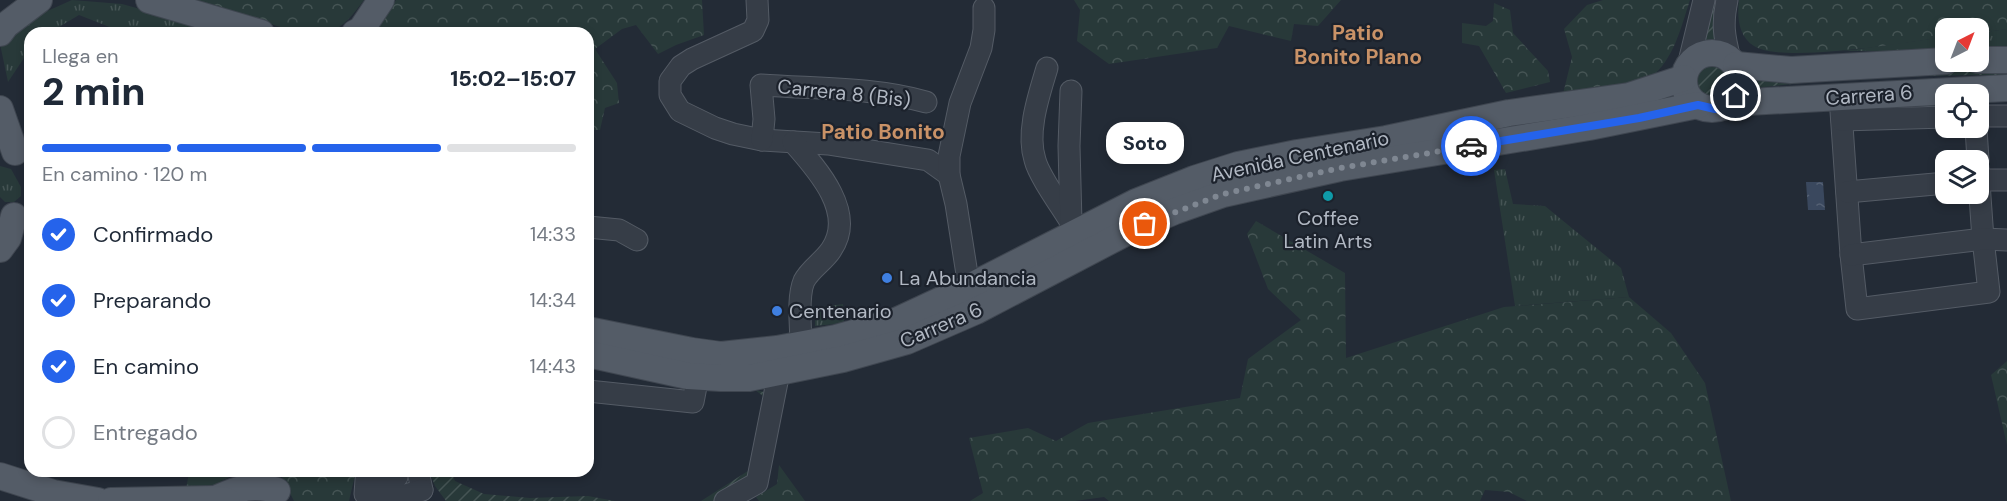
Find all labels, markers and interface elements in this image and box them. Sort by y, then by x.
north arrow [1935,18,1989,72]
map controls [1935,18,1989,204]
district label: Patio Bonito Plano [1294,19,1422,71]
text: Llega en [42,43,119,69]
text: 15:02–15:07 [450,64,576,93]
text: 2 min [42,66,146,117]
pin [1710,70,1761,121]
street label: Carrera 8 (Bis) [776,73,912,113]
icon: home [1719,79,1752,112]
street label: Carrera 6 [1825,79,1913,111]
button: locate [1935,84,1989,138]
courier [1441,116,1501,176]
district label: Patio Bonito [821,118,945,146]
callout: Soto [1106,122,1184,164]
street label: Avenida Centenario [1209,124,1391,188]
text: Soto [1123,130,1167,156]
icon: car [1455,130,1488,163]
button: layers [1935,150,1989,204]
text: En camino · 120 m [42,161,207,187]
marker: Coffee Latin Arts [1321,189,1335,203]
pin [1119,198,1170,249]
place label: Coffee Latin Arts [1283,205,1373,254]
icon: bag [1128,207,1161,240]
icon: check [42,218,75,251]
text: Confirmado [93,220,213,249]
text: 14:33 [530,221,576,247]
place label: La Abundancia [899,265,1037,291]
marker: La Abundancia [880,271,894,285]
icon: check [42,284,75,317]
text: Preparando [93,286,211,315]
text: 14:34 [530,287,576,313]
street label: Carrera 6 [896,296,986,354]
place label: Centenario [789,298,892,324]
marker: Centenario [770,304,784,318]
icon: check [42,350,75,383]
text: En camino [93,352,199,381]
text: 14:43 [530,353,576,379]
text: Entregado [93,418,198,447]

